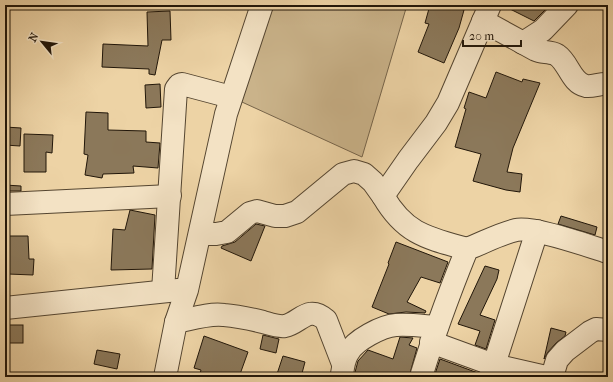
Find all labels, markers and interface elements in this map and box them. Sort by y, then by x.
north arrow [22,22,62,62]
scale bar [463,22,521,48]
text: 20 m [469,29,494,43]
text: N [26,30,42,44]

